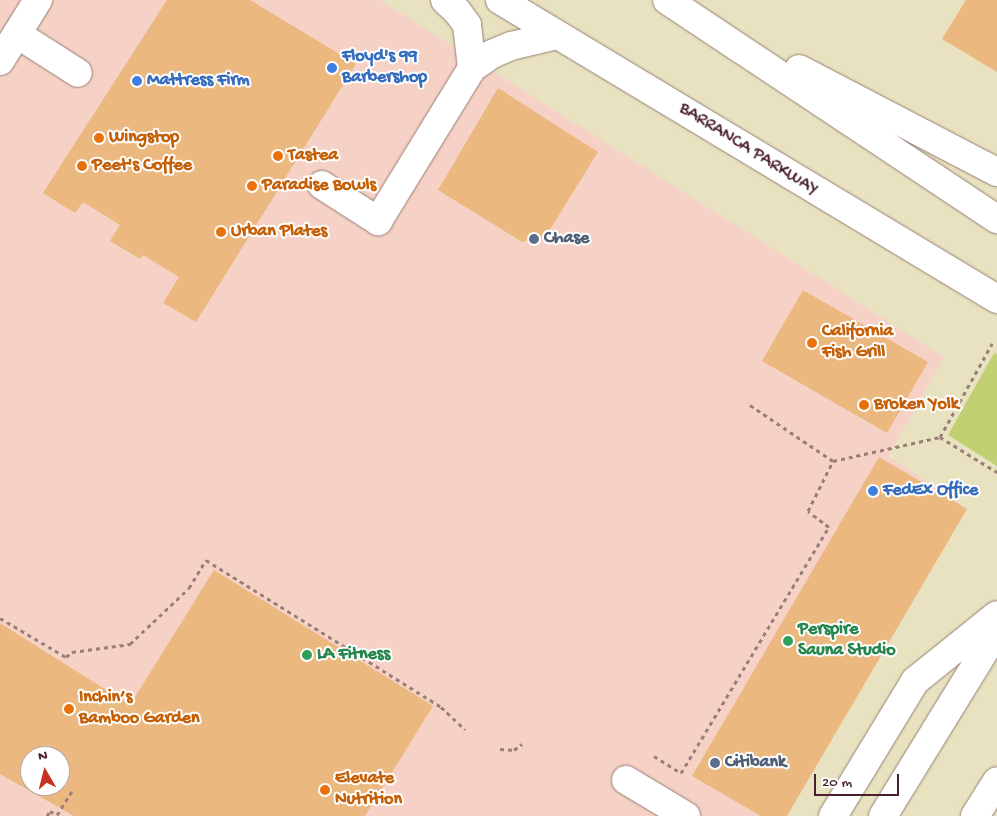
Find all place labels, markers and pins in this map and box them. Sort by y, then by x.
place label: Floyd's 99 Barbershop [342,47,427,90]
marker: Floyd's 99 Barbershop [326,62,338,74]
place label: Mattress Firm [147,70,250,92]
marker: Mattress Firm [131,75,143,87]
place label: Wingstop [109,127,179,149]
marker: Wingstop [93,132,105,144]
place label: Tastea [288,145,338,167]
marker: Tastea [272,150,284,162]
place label: Peet's Coffee [92,155,192,177]
marker: Peet's Coffee [76,160,88,172]
place label: Paradise Bowls [262,175,376,197]
marker: Paradise Bowls [246,180,258,192]
place label: Urban Plates [231,221,327,243]
marker: Urban Plates [215,226,227,238]
place label: Chase [544,228,589,250]
marker: Chase [528,233,540,245]
place label: California Fish Grill [822,322,893,364]
marker: California Fish Grill [806,337,818,349]
place label: Broken Yolk [874,394,959,416]
marker: Broken Yolk [858,399,870,411]
place label: FedEx Office [883,480,978,502]
marker: FedEx Office [867,485,879,497]
place label: Perspire Sauna Studio [798,620,896,662]
marker: Perspire Sauna Studio [782,635,794,647]
place label: LA Fitness [317,644,390,666]
marker: LA Fitness [301,649,313,661]
place label: Inchin’s Bamboo Garden [79,688,200,731]
marker: Inchin’s Bamboo Garden [63,703,75,715]
place label: Citibank [725,752,786,774]
marker: Citibank [709,757,721,769]
place label: Elevate Nutrition [335,769,402,812]
marker: Elevate Nutrition [319,784,331,796]

